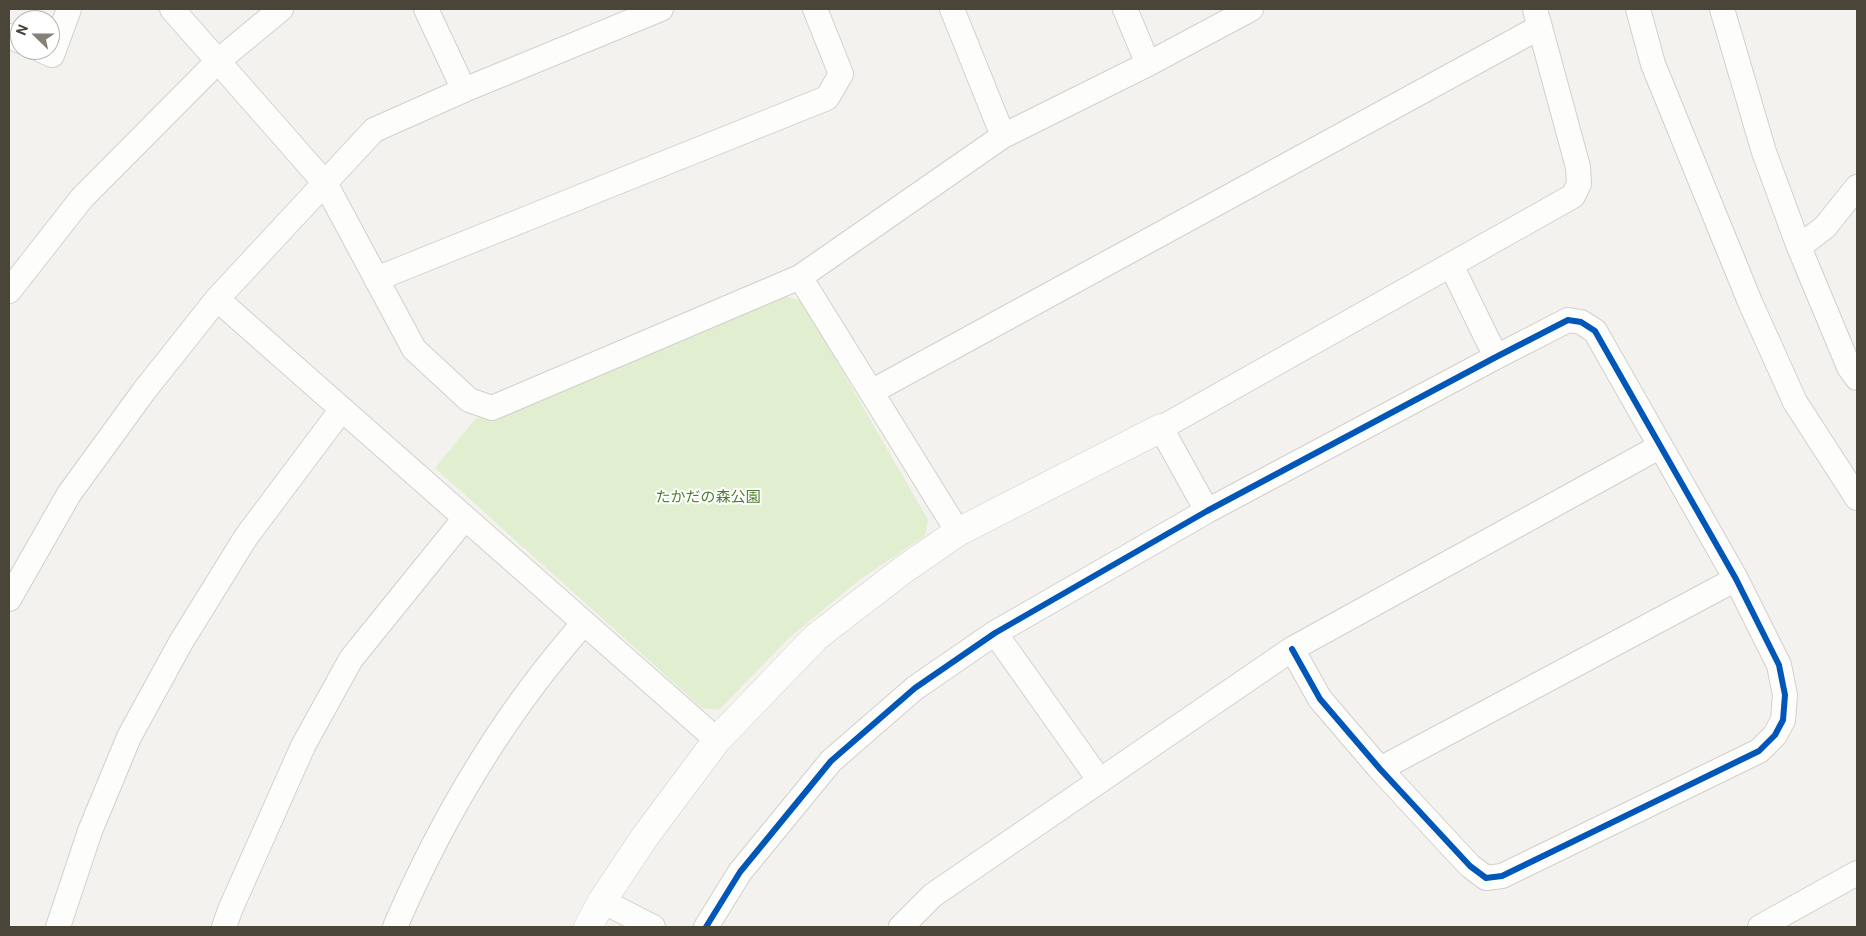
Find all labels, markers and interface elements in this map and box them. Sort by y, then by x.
north arrow [10,10,60,60]
text: N [13,22,31,37]
park label: たかだの森公園 [656,489,760,507]

